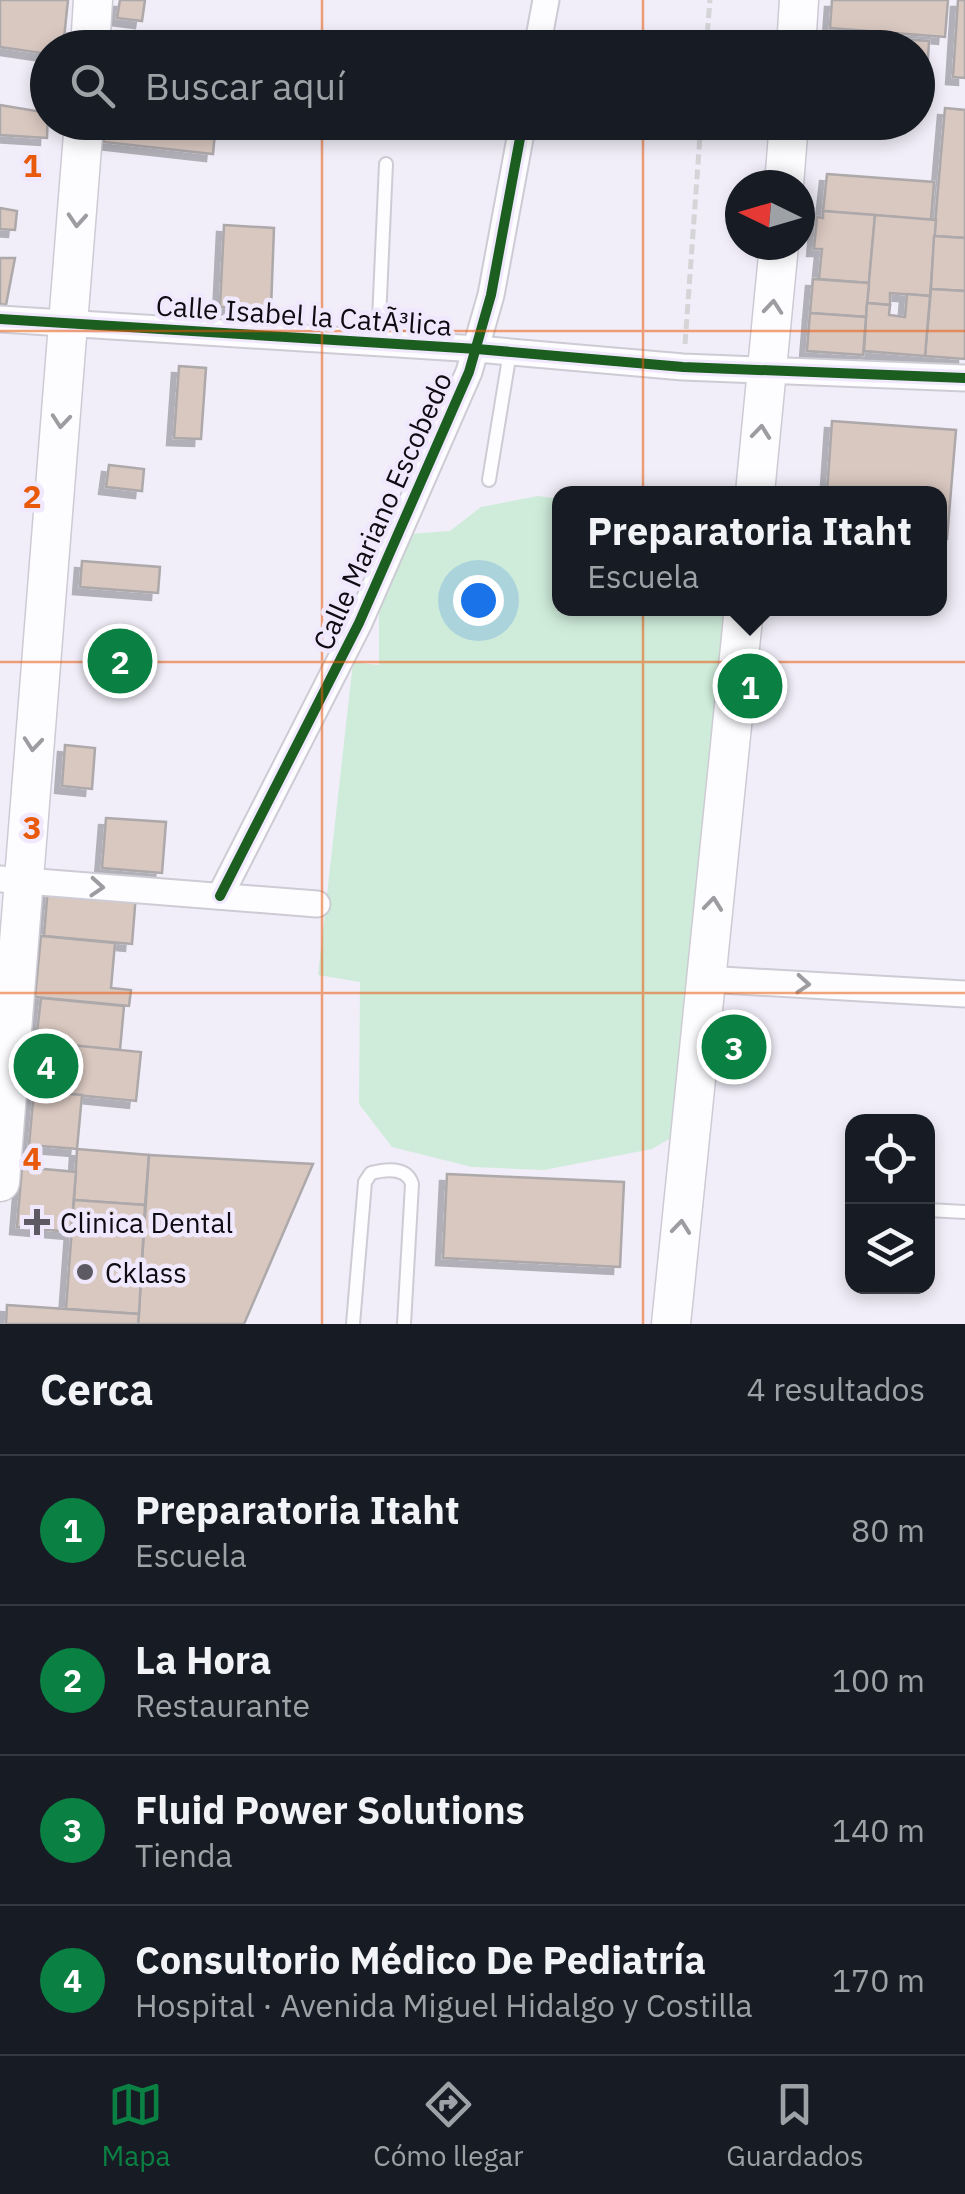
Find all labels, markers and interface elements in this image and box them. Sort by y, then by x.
search box [30,30,935,140]
icon: search [65,58,120,113]
text: Buscar aquí [145,61,346,110]
text: 1 [22,144,42,186]
north arrow [725,170,815,260]
one-way arrow [66,212,88,228]
street label: Calle Isabel la CatÃ³lica [155,286,453,344]
one-way arrow [762,299,784,315]
street label: Calle Mariano Escobedo [304,366,460,656]
one-way arrow [50,413,72,429]
one-way arrow [750,423,772,439]
text: 2 [22,475,42,517]
popup [552,486,947,616]
text: Preparatoria Itaht [587,506,912,555]
text: Escuela [587,555,699,597]
your location [453,575,504,626]
pin: 2 [88,624,152,698]
pin: 1 [718,648,782,724]
one-way arrow [23,737,45,753]
text: 3 [22,806,42,848]
one-way arrow [90,876,106,897]
one-way arrow [702,895,723,911]
one-way arrow [795,973,811,995]
pin: 3 [702,1010,766,1084]
pin: 4 [13,1028,78,1104]
map controls [845,1114,935,1294]
button: locate [845,1114,935,1204]
text: 4 [22,1137,42,1179]
place label: Clinica Dental [60,1204,233,1241]
button: layers [845,1204,935,1294]
marker: Clinica Dental [24,1209,50,1235]
one-way arrow [670,1219,691,1235]
place label: Cklass [105,1254,187,1291]
marker: Cklass [74,1261,96,1283]
text: Cerca [40,1362,153,1417]
text: 4 resultados [746,1368,925,1410]
text: Preparatoria Itaht [135,1485,459,1534]
text: 1 [63,1509,82,1551]
text: 80 m [851,1509,925,1551]
text: Escuela [135,1534,247,1576]
text: La Hora [135,1635,271,1684]
text: 2 [63,1659,82,1701]
text: 100 m [832,1659,925,1701]
text: Restaurante [135,1684,310,1726]
text: Fluid Power Solutions [135,1785,525,1834]
text: 3 [63,1809,82,1851]
text: 140 m [832,1809,925,1851]
text: Tienda [135,1834,233,1876]
text: Consultorio Médico De Pediatría [135,1935,706,1984]
text: 4 [63,1959,82,2001]
text: 170 m [832,1959,925,2001]
text: Hospital · Avenida Miguel Hidalgo y Costilla [135,1984,753,2026]
tab: Mapa [101,2077,170,2174]
tab: Cómo llegar [373,2077,523,2174]
tab: Guardados [726,2077,864,2174]

